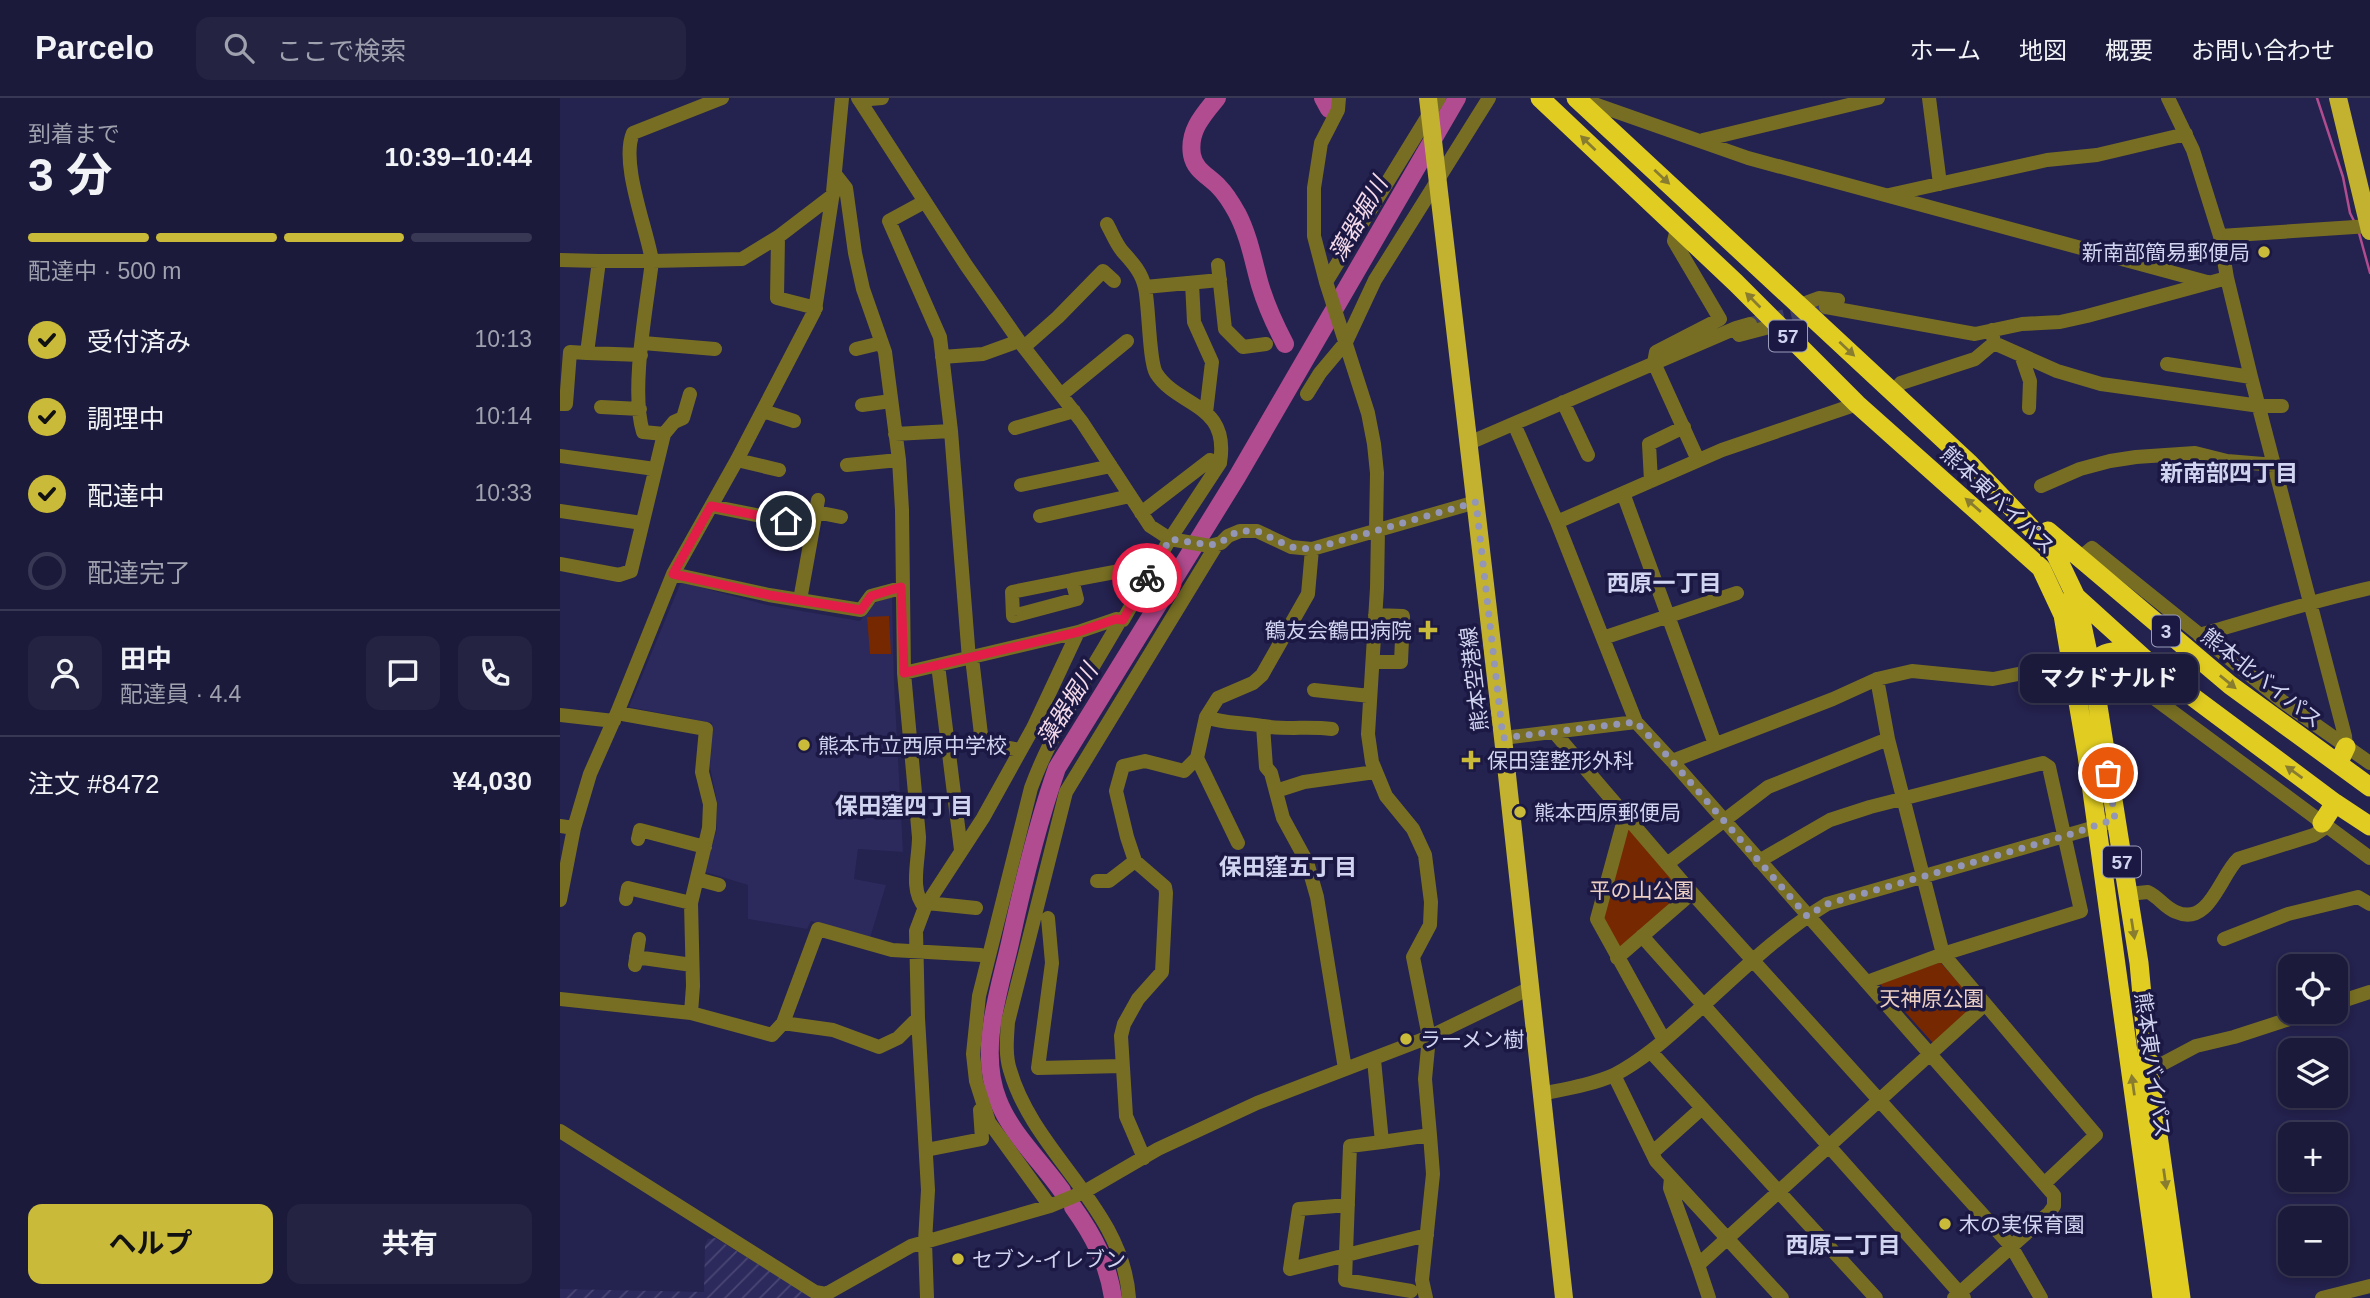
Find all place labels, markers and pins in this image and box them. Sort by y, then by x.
place label: 新南部簡易郵便局 [2082,241,2250,264]
marker: 新南部簡易郵便局 [2256,244,2272,260]
pin [756,491,816,551]
place label: 鶴友会鶴田病院 [1265,619,1412,642]
marker: 鶴友会鶴田病院 [1418,620,1438,640]
callout: マクドナルド [2019,654,2197,703]
place label: 熊本市立西原中学校 [818,734,1007,757]
marker: 熊本市立西原中学校 [796,737,812,753]
pin [2078,743,2138,803]
place label: 保田窪整形外科 [1487,749,1634,772]
marker: 保田窪整形外科 [1461,750,1481,770]
place label: 熊本西原郵便局 [1534,801,1681,824]
marker: 熊本西原郵便局 [1512,804,1528,820]
place label: ラーメン樹 [1420,1028,1524,1051]
marker: ラーメン樹 [1398,1031,1414,1047]
place label: 木の実保育園 [1959,1213,2085,1236]
marker: 木の実保育園 [1937,1216,1953,1232]
place label: セブン-イレブン [972,1248,1126,1271]
marker: セブン-イレブン [950,1251,966,1267]

